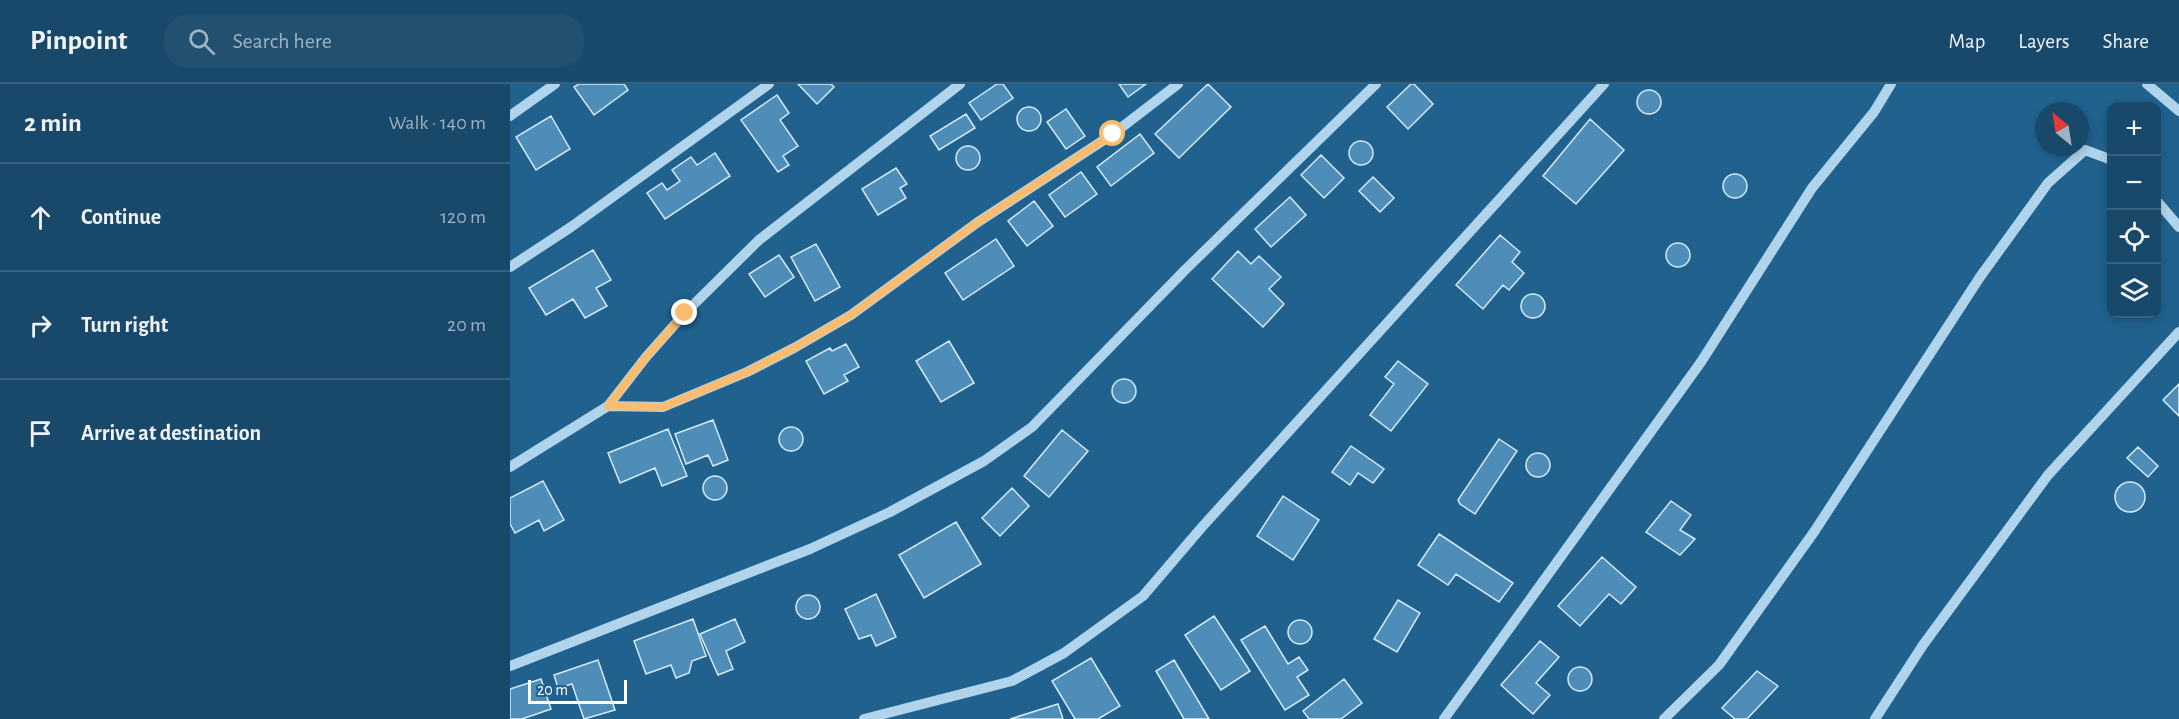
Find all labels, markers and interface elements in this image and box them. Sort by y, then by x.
search box [164,14,584,68]
icon: search [185,25,218,58]
text: Pinpoint [30,27,128,55]
text: Search here [233,30,332,52]
text: Map [1949,31,1985,52]
text: Layers [2018,31,2069,52]
text: Share [2102,31,2149,52]
north arrow [2035,102,2089,156]
map controls [2107,102,2161,318]
button: + [2107,102,2161,156]
text: 2 min [24,110,82,136]
text: Walk · 140 m [388,113,486,133]
route start [1099,120,1125,146]
button: − [2107,156,2161,210]
icon: ahead [24,201,57,234]
text: Continue [81,206,161,228]
text: 120 m [440,207,486,227]
button: locate [2107,210,2161,264]
button: layers [2107,264,2161,318]
route end [671,299,697,325]
icon: right [24,309,57,342]
text: Turn right [81,314,168,336]
text: 20 m [447,315,486,335]
icon: arrive [24,417,57,450]
text: Arrive at destination [81,422,261,444]
scale bar [528,677,627,704]
text: 20 m [537,682,568,698]

